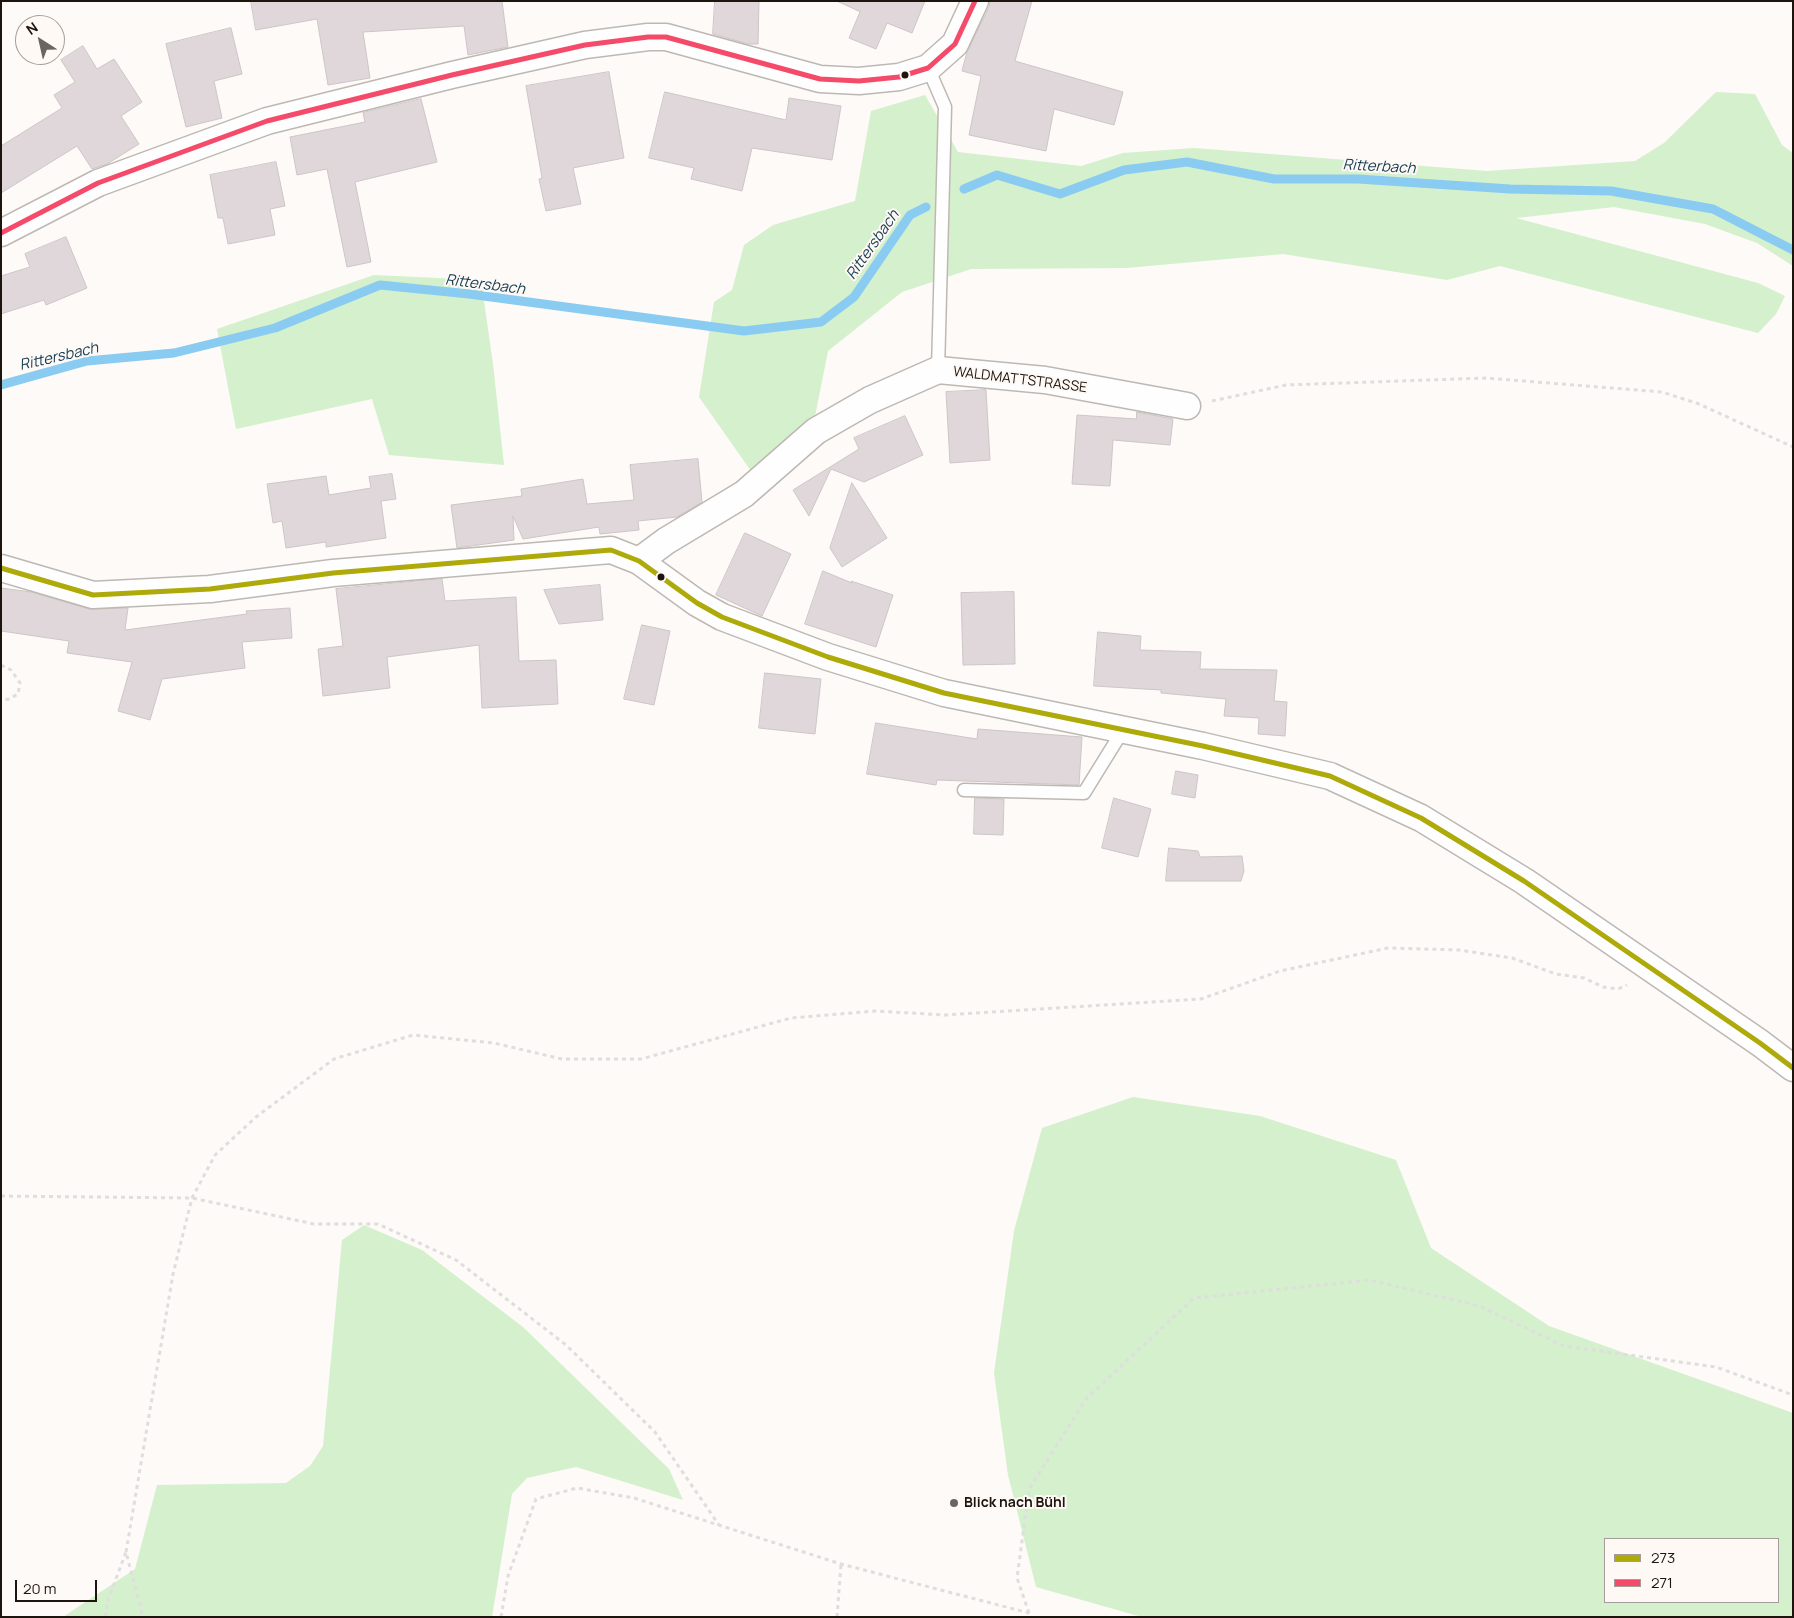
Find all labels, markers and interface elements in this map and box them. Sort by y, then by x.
north arrow [15,15,65,65]
text: N [22,17,41,39]
unlabelled marker [900,70,910,80]
water label: Ritterbach [1342,156,1416,178]
water label: Rittersbach [843,207,903,283]
water label: Rittersbach [444,271,526,299]
water label: Rittersbach [18,339,100,375]
street label: WALDMATTSTRASSE [952,363,1088,397]
unlabelled marker [656,572,666,582]
place label: Blick nach Bühl [964,1495,1066,1511]
marker: Blick nach Bühl [948,1497,960,1509]
legend [1604,1538,1779,1603]
text: 273 [1651,1547,1675,1568]
scale bar [18,1570,100,1602]
text: 271 [1651,1572,1673,1593]
text: 20 m [23,1578,56,1599]

